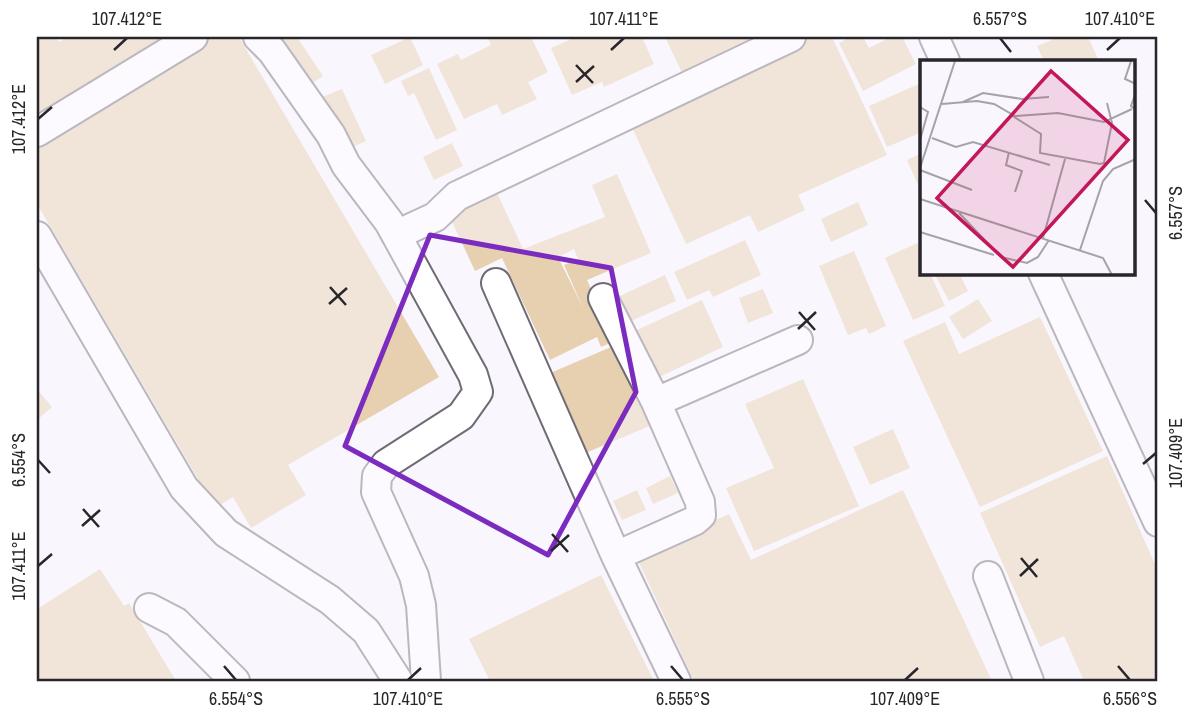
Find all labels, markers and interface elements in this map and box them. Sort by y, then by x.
text: 107.412°E [92,6,162,31]
text: 107.411°E [589,6,659,31]
text: 6.557°S [973,6,1027,31]
text: 107.410°E [1085,6,1155,31]
inset map [920,60,1136,275]
text: 107.412°E [6,84,31,154]
text: 6.557°S [1163,186,1188,240]
text: 107.409°E [1163,418,1188,488]
text: 6.554°S [6,433,31,487]
text: 107.411°E [6,531,31,601]
text: 6.554°S [209,686,263,711]
text: 107.410°E [373,686,443,711]
text: 6.555°S [656,686,710,711]
text: 107.409°E [870,686,940,711]
text: 6.556°S [1103,686,1157,711]

